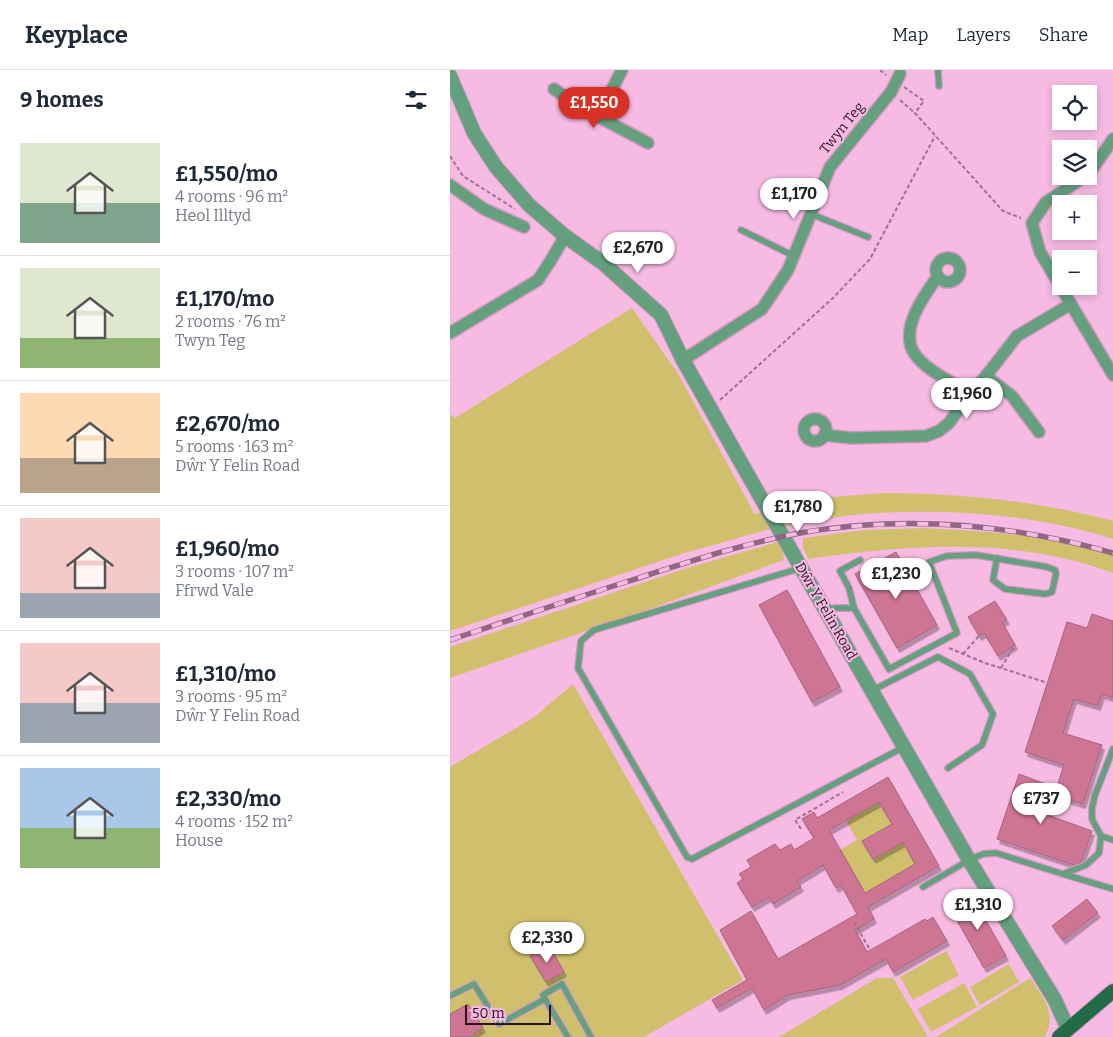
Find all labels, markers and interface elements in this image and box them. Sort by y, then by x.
text: Keyplace [25,21,128,49]
text: Map [892,24,928,46]
text: Layers [956,24,1011,46]
text: Share [1039,24,1088,46]
map controls [1052,85,1097,295]
button: locate [1052,85,1097,130]
icon: filters [402,86,430,114]
text: 9 homes [20,87,104,113]
pin: £1,550 [553,87,635,129]
text: £1,550 [569,93,619,112]
street label: Twyn Teg [816,99,868,157]
button: layers [1052,140,1097,185]
text: £1,550/mo [175,161,278,187]
icon: home [60,163,120,223]
pin: £1,170 [753,178,835,220]
text: £1,170 [771,184,817,203]
text: 4 rooms · 96 m² [175,187,288,206]
button: + [1052,195,1097,240]
text: Heol Illtyd [175,206,251,225]
pin: £2,670 [597,232,679,274]
text: £2,670 [613,238,663,257]
button: − [1052,250,1097,295]
text: £1,170/mo [175,286,274,312]
icon: home [60,288,120,348]
text: 2 rooms · 76 m² [175,312,286,331]
text: Twyn Teg [175,331,245,350]
pin: £1,960 [926,378,1008,420]
text: £1,960 [942,384,992,403]
text: £2,670/mo [175,411,280,437]
icon: home [60,413,120,473]
text: 5 rooms · 163 m² [175,437,293,456]
text: Dŵr Y Felin Road [175,456,300,475]
pin: £1,780 [757,490,839,533]
text: £1,780 [774,497,822,516]
text: £1,960/mo [175,536,279,562]
icon: home [60,538,120,598]
pin: £1,230 [855,558,937,600]
street label: Dŵr Y Felin Road [791,559,861,663]
text: 3 rooms · 107 m² [175,562,294,581]
text: £1,230 [871,564,921,583]
text: Ffrwd Vale [175,581,254,600]
text: £1,310/mo [175,661,276,687]
icon: home [60,663,120,723]
text: 3 rooms · 95 m² [175,687,287,706]
text: Dŵr Y Felin Road [175,706,300,725]
pin: £737 [1011,782,1071,825]
text: £2,330/mo [175,786,281,812]
icon: home [60,788,120,848]
text: £737 [1023,789,1059,808]
text: 4 rooms · 152 m² [175,812,293,831]
text: House [175,831,223,850]
pin: £1,310 [937,888,1019,931]
text: £1,310 [954,895,1002,914]
pin: £2,330 [506,922,588,964]
text: £2,330 [521,928,573,947]
scale bar [465,1002,551,1025]
text: 50 m [472,1005,505,1022]

